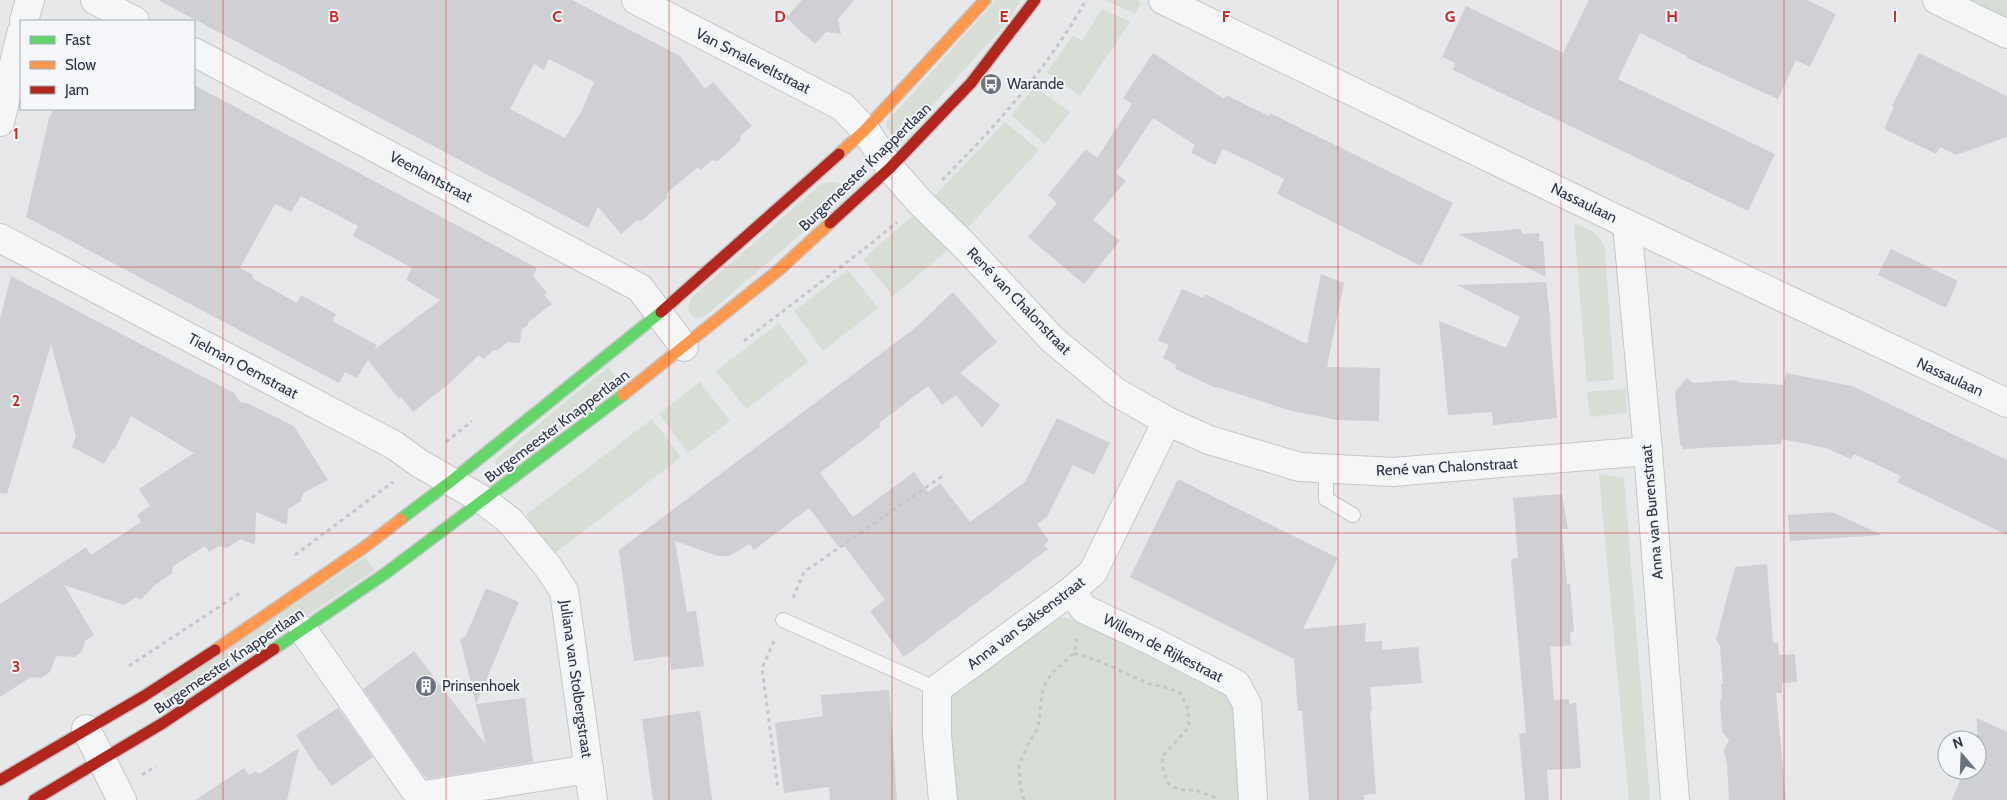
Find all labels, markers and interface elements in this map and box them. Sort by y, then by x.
text: B [329,7,339,26]
text: C [552,7,562,26]
text: D [774,7,786,26]
text: E [999,7,1009,26]
text: F [1222,7,1231,26]
text: G [1445,7,1455,26]
text: H [1666,7,1678,26]
text: I [1893,7,1897,26]
legend [20,20,195,110]
street label: Van Smaleveltstraat [693,24,813,98]
text: Fast [65,31,90,49]
text: Slow [65,56,96,74]
bus stop icon: Warande [979,72,1003,96]
place label: Warande [1007,75,1064,93]
text: Jam [64,81,89,99]
street label: Burgemeester Knappertlaan [795,99,935,235]
text: 1 [13,124,19,143]
street label: Veenlantstraat [386,148,476,206]
street label: Nassaulaan [1548,179,1620,227]
street label: René van Chalonstraat [963,244,1075,358]
street label: Tielman Oemstraat [185,329,301,403]
street label: Nassaulaan [1914,354,1986,400]
street label: Burgemeester Knappertlaan [481,366,633,486]
text: 2 [12,391,20,410]
street label: Anna van Burenstraat [1637,444,1667,580]
street label: René van Chalonstraat [1376,454,1518,480]
street label: Anna van Saksenstraat [963,573,1089,673]
street label: Juliana van Stolbergstraat [556,598,596,759]
street label: Burgemeester Knappertlaan [151,604,307,718]
street label: Willem de Rijkestraat [1100,610,1226,686]
text: 3 [12,657,20,676]
building icon: Prinsenhoek [414,674,438,698]
place label: Prinsenhoek [442,677,520,695]
north arrow [1937,730,1987,780]
text: N [1950,733,1965,753]

